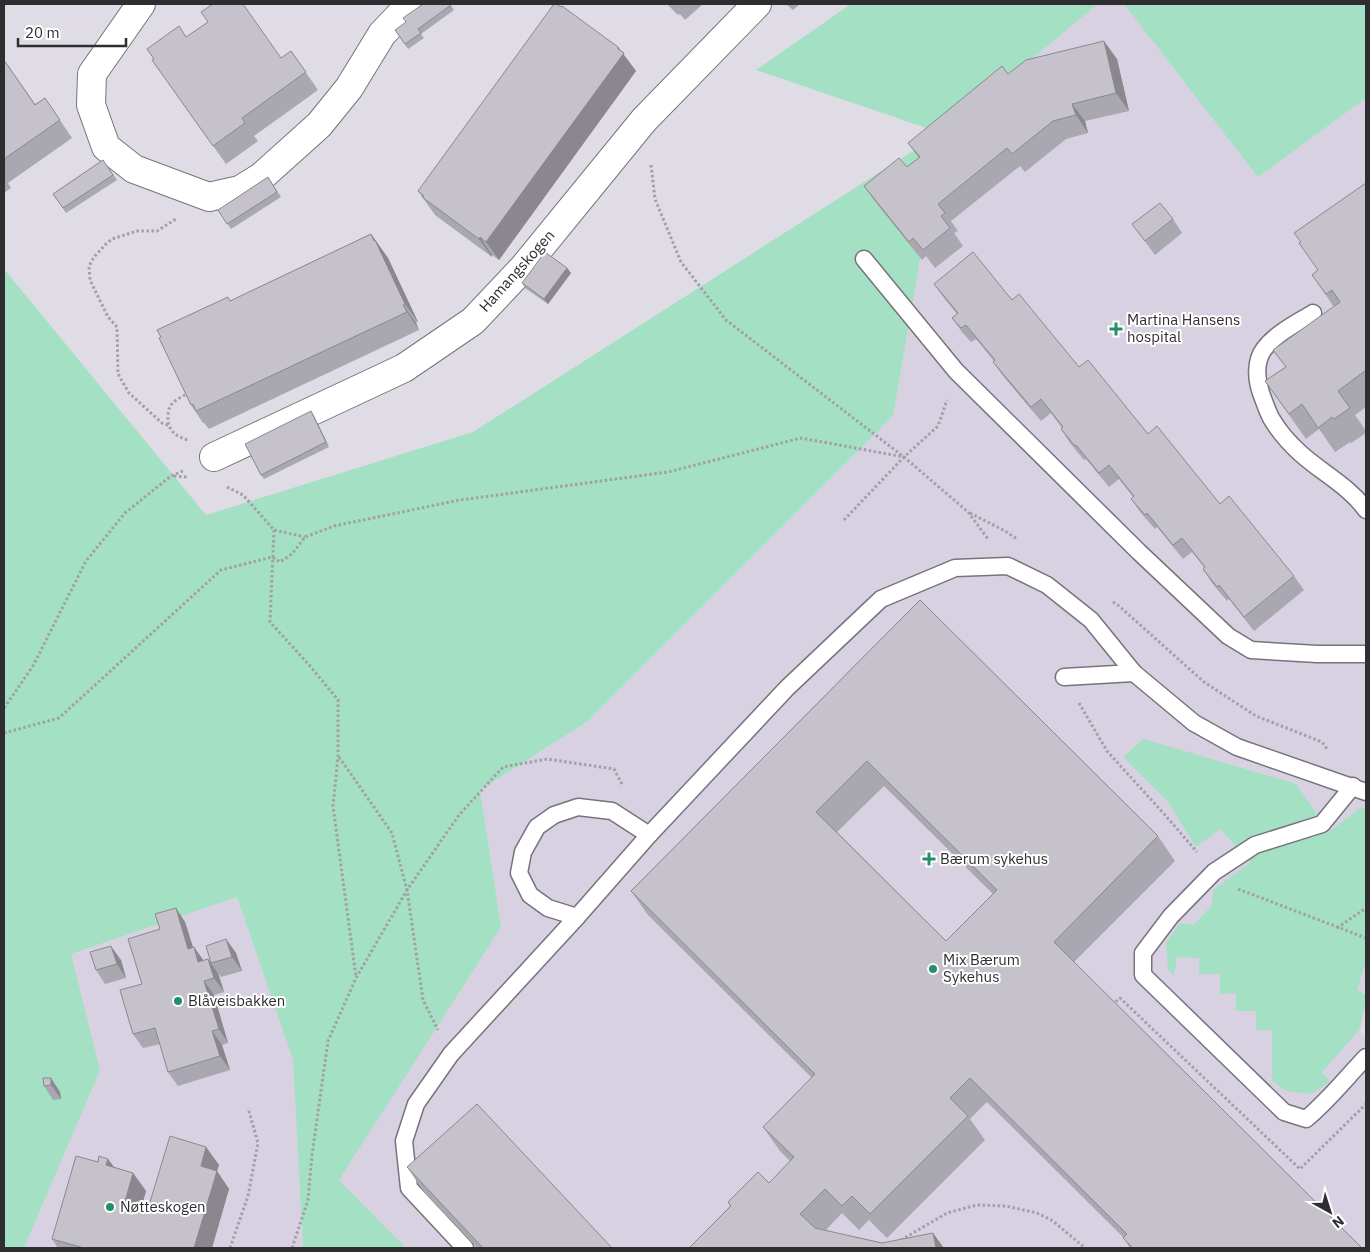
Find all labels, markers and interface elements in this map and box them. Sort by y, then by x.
scale bar [18,15,125,47]
text: 20 m [25,23,60,42]
street label: Hamangskogen [475,226,559,316]
place label: Martina Hansens hospital [1127,310,1240,346]
marker: Martina Hansens hospital [1109,322,1123,336]
place label: Bærum sykehus [940,849,1048,868]
marker: Bærum sykehus [922,852,936,866]
place label: Mix Bærum Sykehus [943,950,1020,986]
marker: Mix Bærum Sykehus [927,963,939,975]
place label: Blåveisbakken [188,991,285,1010]
marker: Blåveisbakken [172,995,184,1007]
north arrow [1305,1187,1355,1237]
place label: Nøtteskogen [120,1197,206,1216]
marker: Nøtteskogen [104,1201,116,1213]
text: N [1329,1212,1348,1232]

